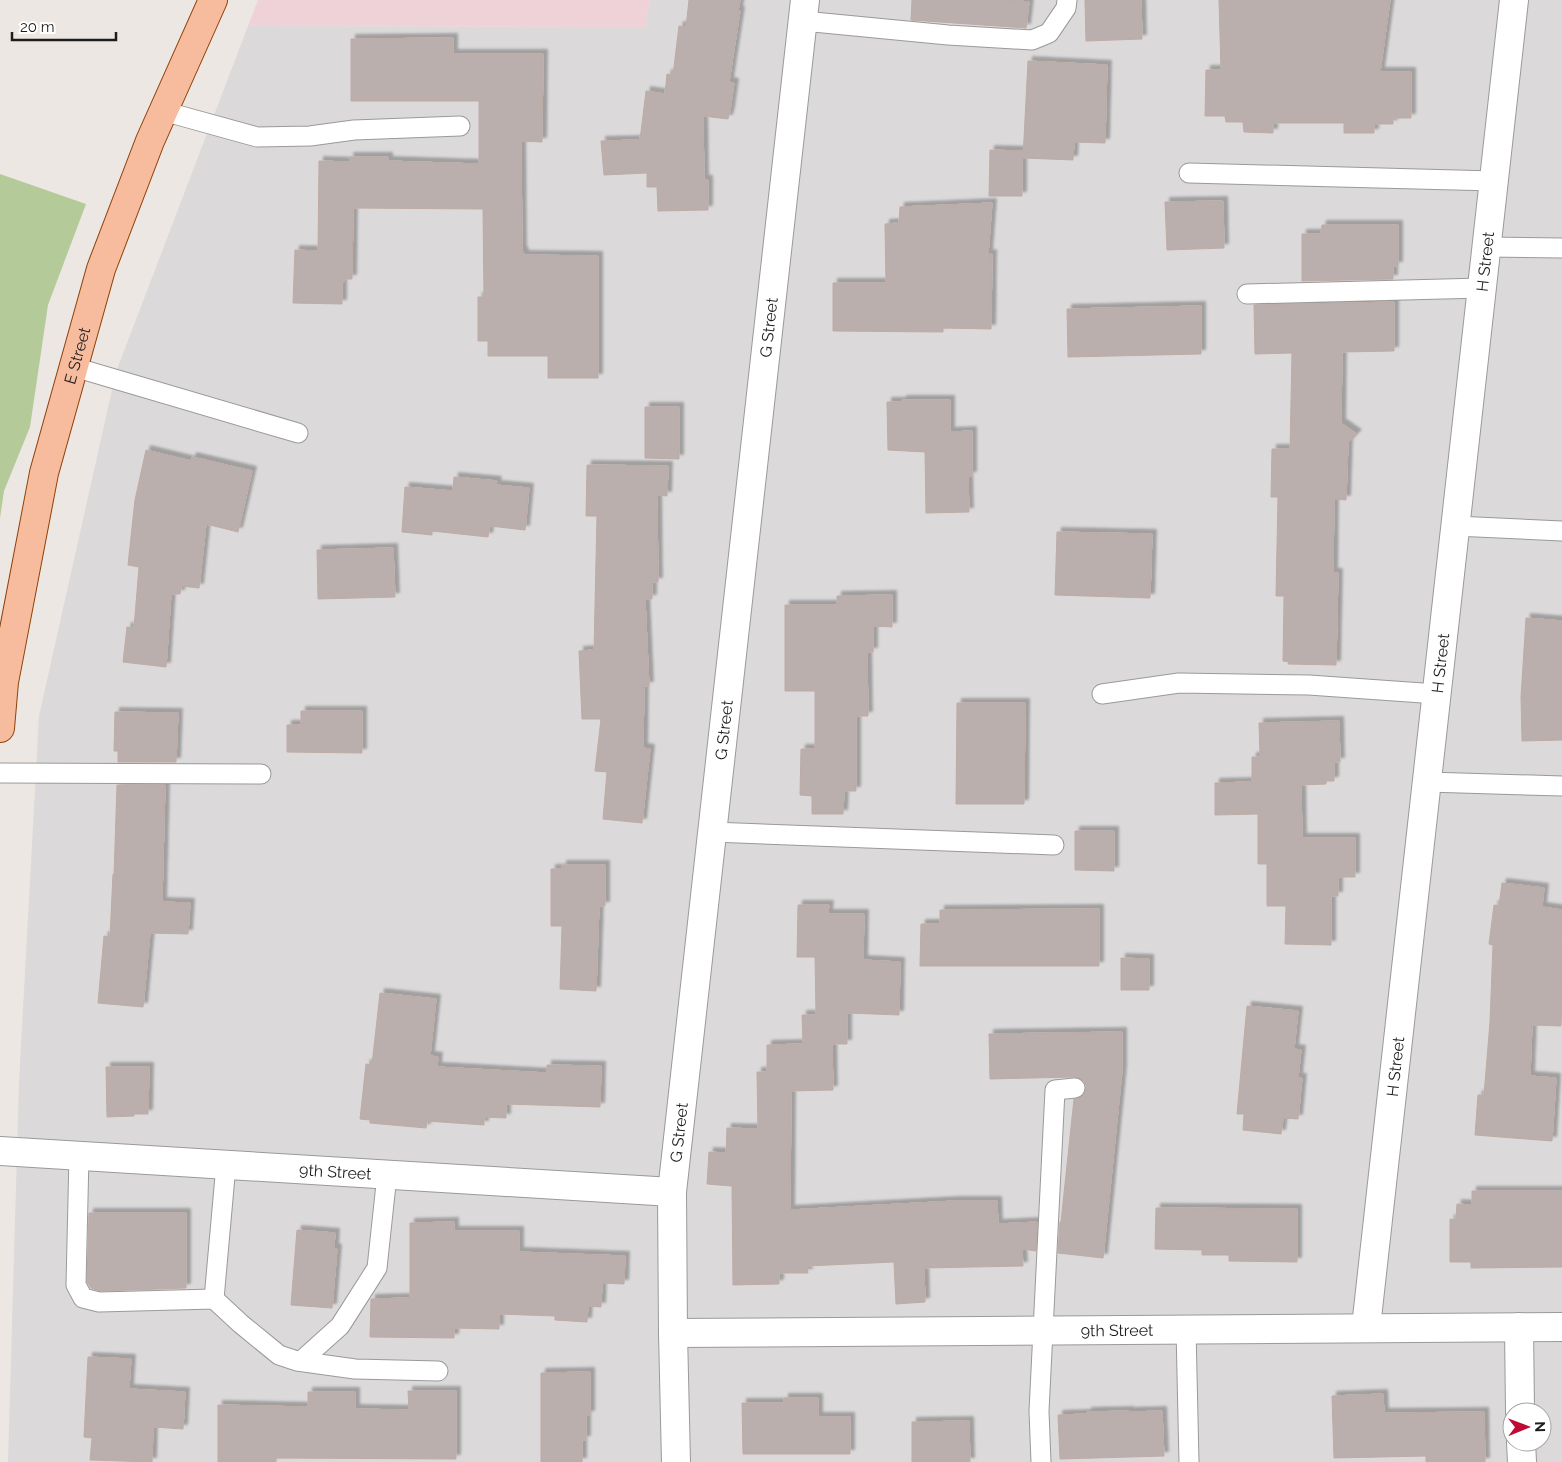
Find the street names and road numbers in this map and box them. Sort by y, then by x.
street label: H Street [1473,230,1498,293]
street label: G Street [756,296,782,358]
street label: E Street [60,324,94,386]
street label: H Street [1428,632,1453,694]
street label: G Street [711,698,737,761]
street label: H Street [1383,1035,1408,1098]
street label: G Street [666,1101,692,1163]
street label: 9th Street [299,1160,373,1184]
street label: 9th Street [1081,1321,1154,1340]

